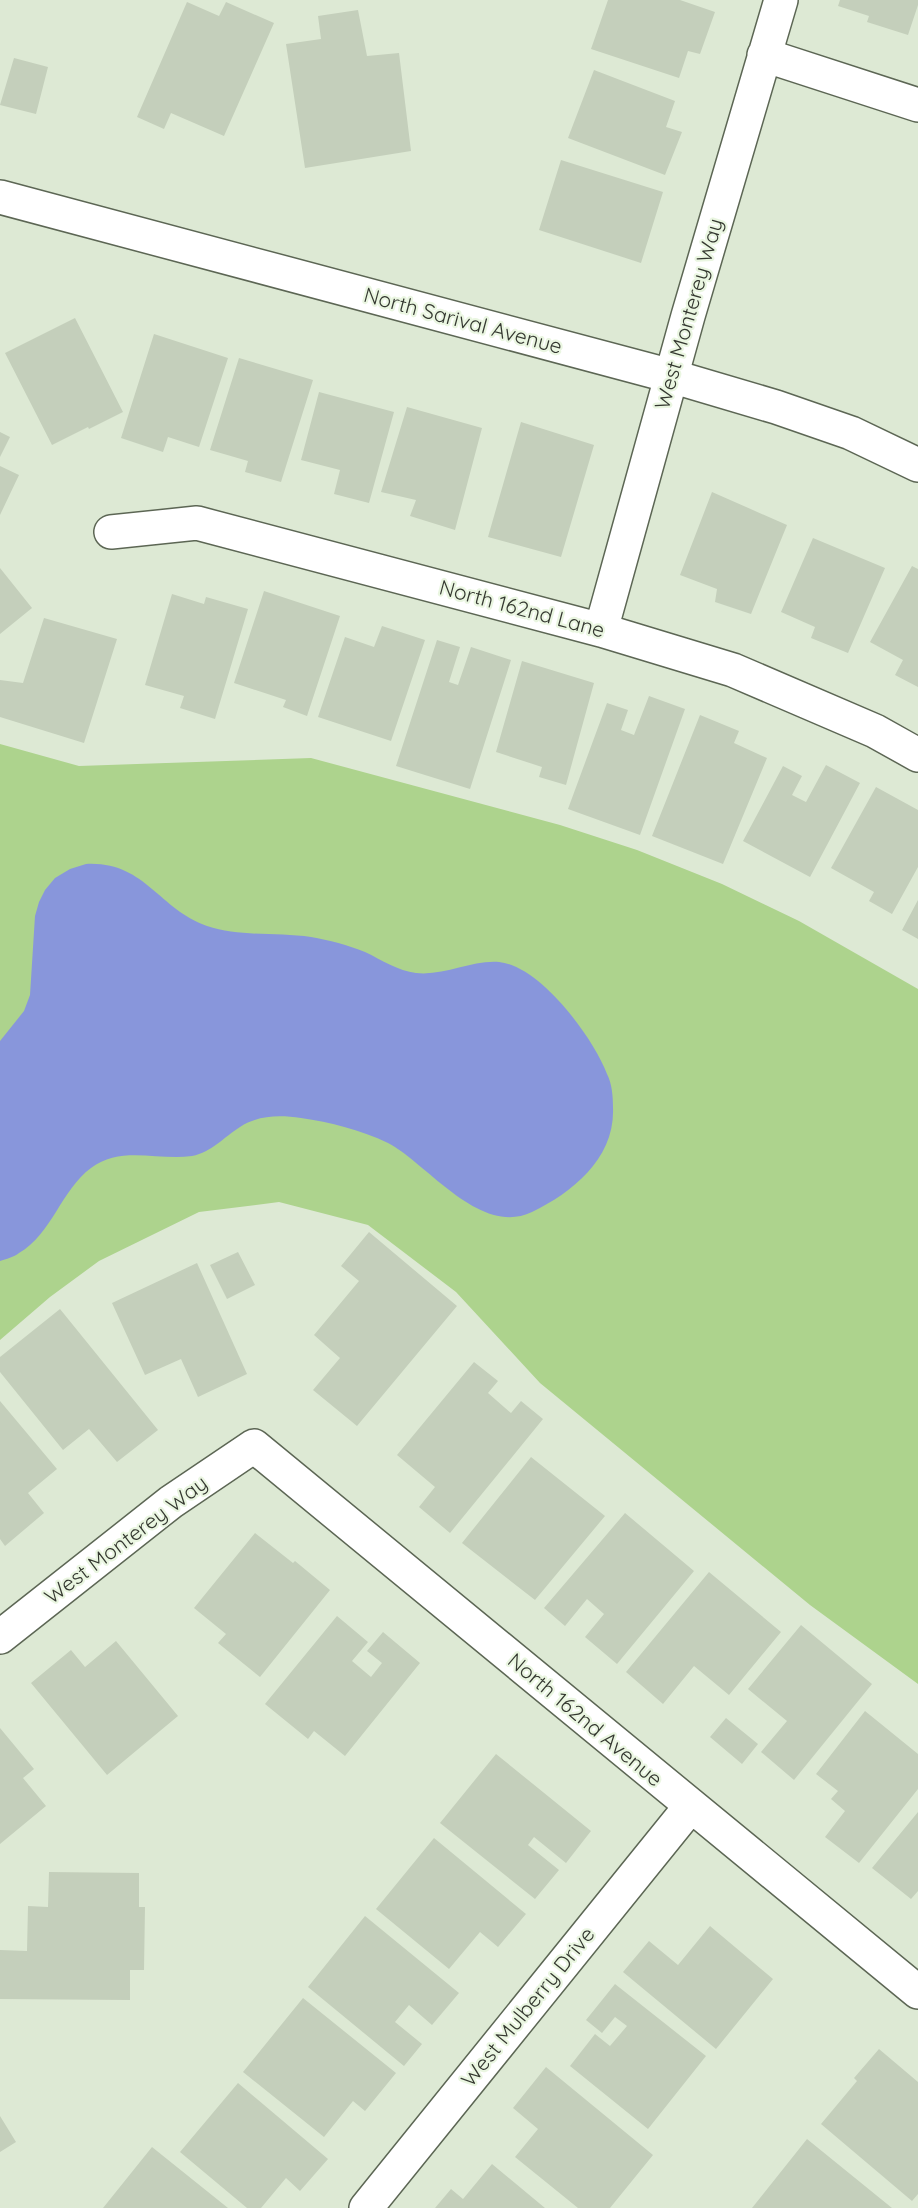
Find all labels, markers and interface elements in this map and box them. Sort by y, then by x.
street label: West Monterey Way [648,215,728,412]
street label: North Sarival Avenue [361,281,565,359]
street label: North 162nd Lane [437,573,608,643]
street label: West Monterey Way [39,1469,212,1609]
street label: North 162nd Avenue [503,1647,668,1792]
street label: West Mulberry Drive [455,1921,600,2091]

